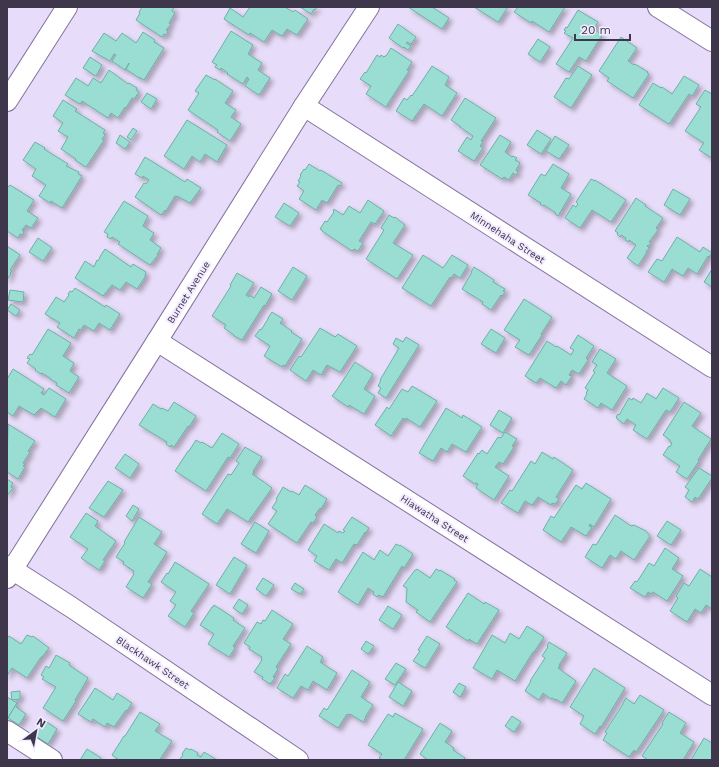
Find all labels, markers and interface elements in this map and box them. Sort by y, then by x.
scale bar [575,16,630,42]
text: 20 m [581,23,611,37]
street label: Minnehaha Street [469,209,548,266]
street label: Burnet Avenue [165,259,212,325]
street label: Hiawatha Street [399,492,471,545]
street label: Blackhawk Street [114,634,192,691]
north arrow [16,711,56,751]
text: N [34,715,48,731]

